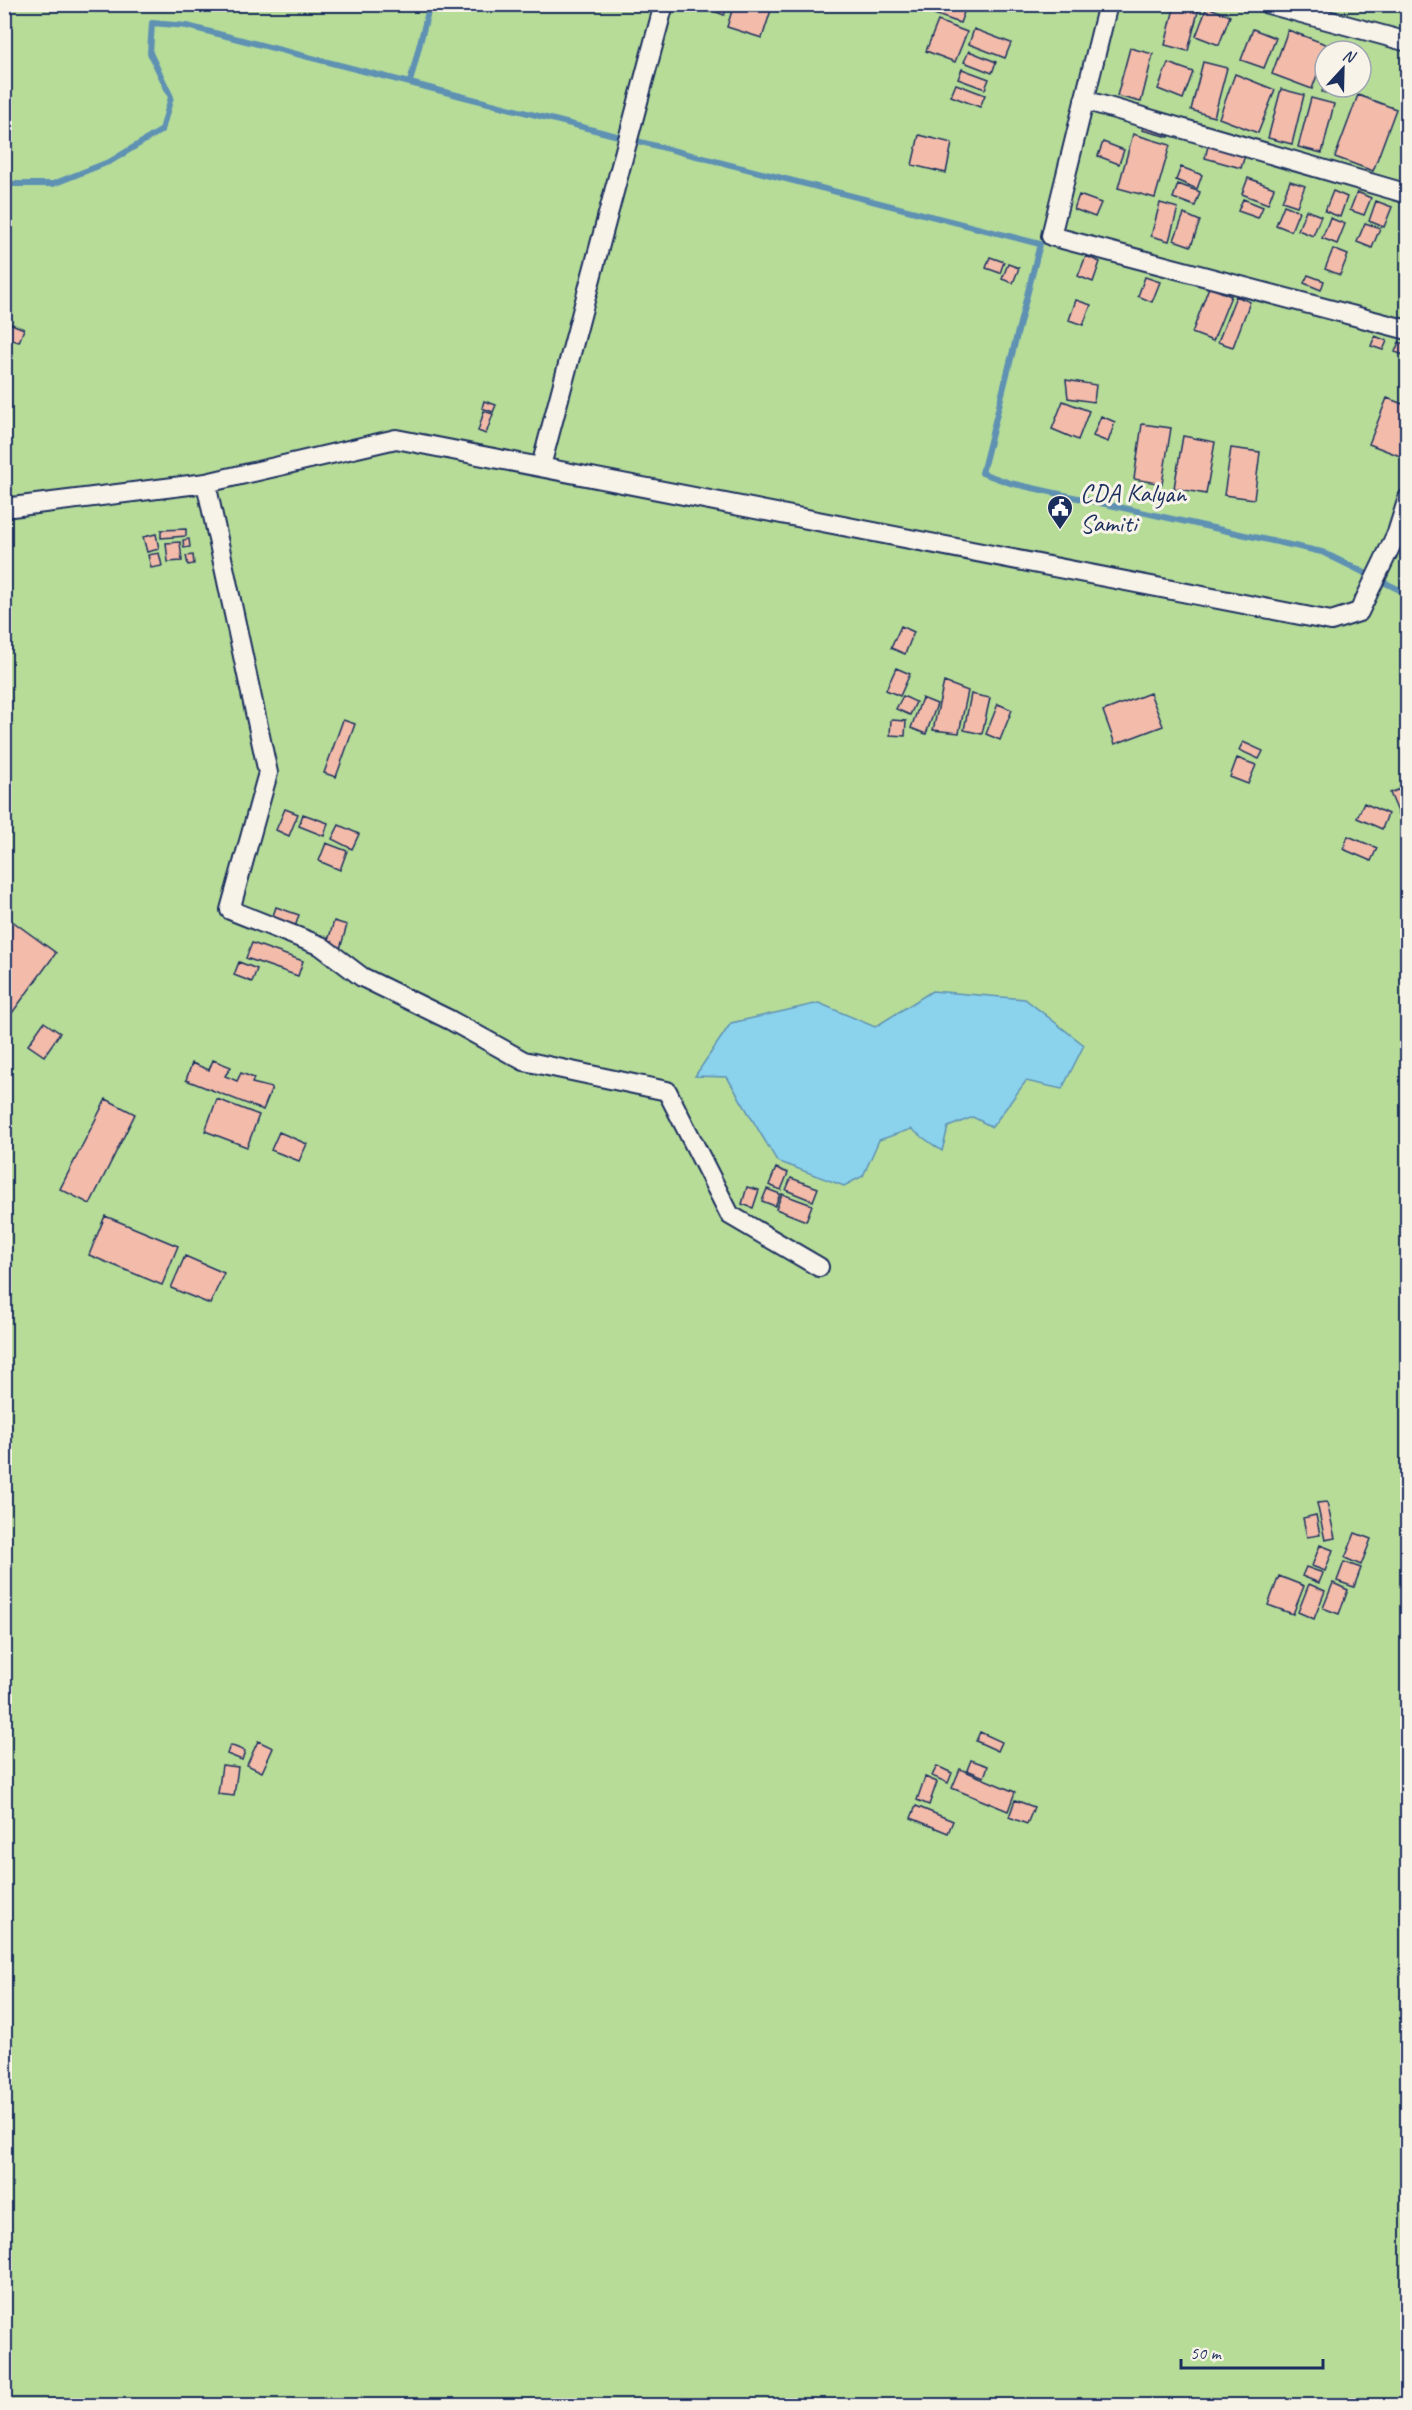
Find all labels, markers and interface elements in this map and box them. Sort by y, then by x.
north arrow [1313,39,1373,99]
text: N [1340,45,1359,68]
place label: CDA Kalyan Samiti [1080,477,1187,540]
public building icon: CDA Kalyan Samiti [1045,493,1075,531]
scale bar [1181,2332,1324,2370]
text: 50 m [1190,2342,1223,2364]

